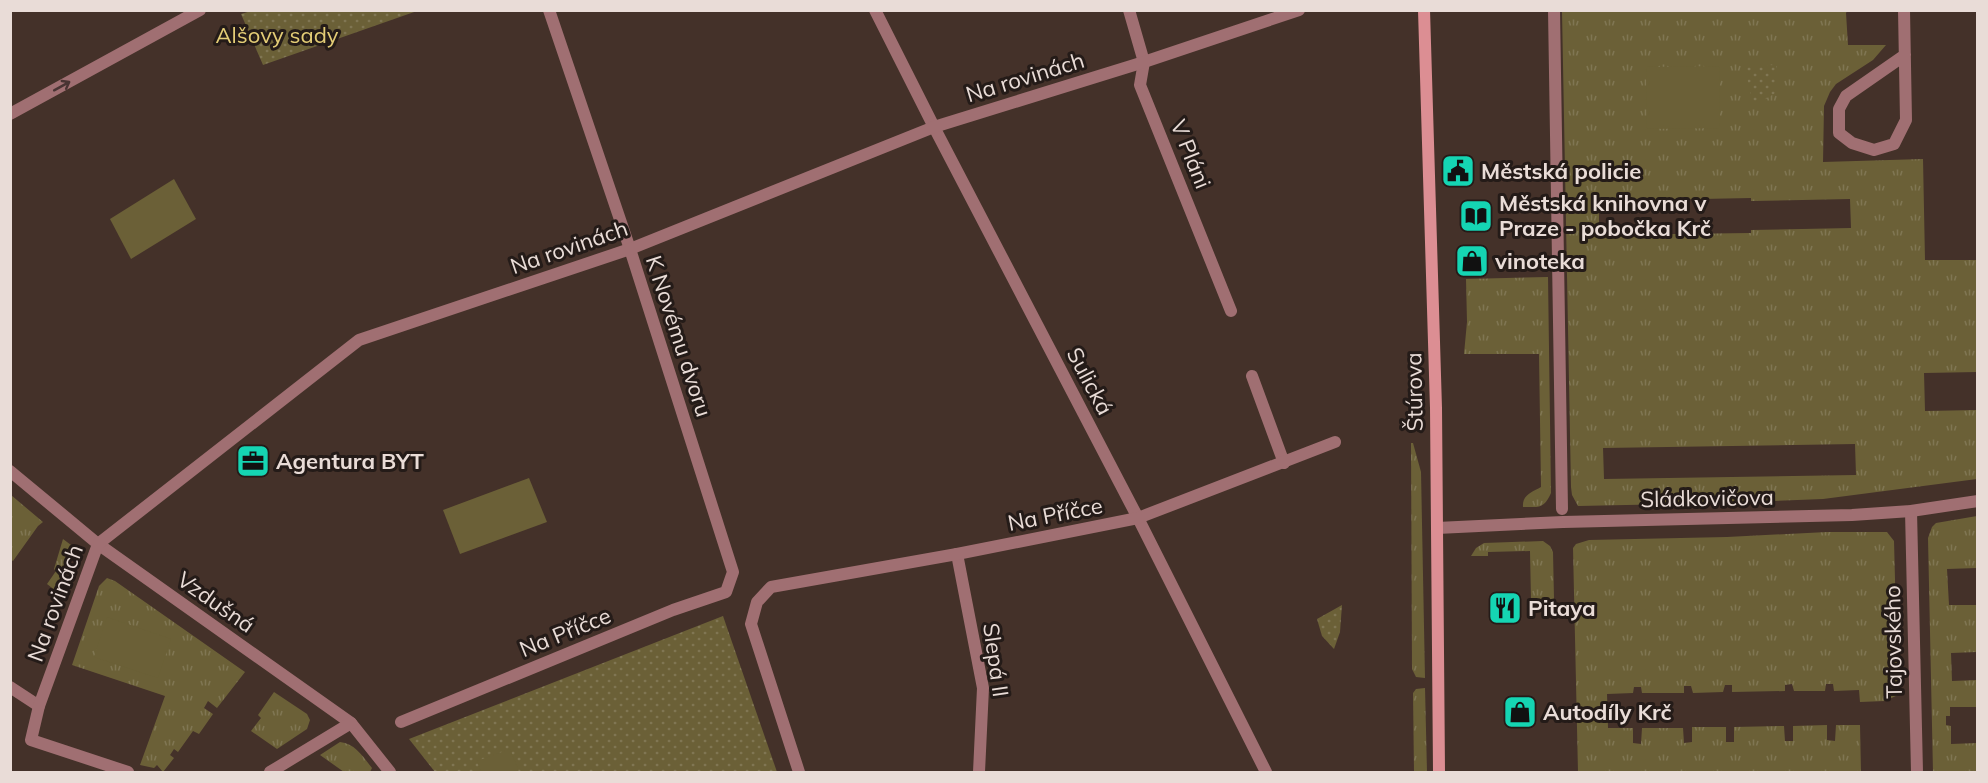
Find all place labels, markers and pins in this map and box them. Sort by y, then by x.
public building icon: Městská policie [1440,153,1476,189]
place label: Městská policie [1481,157,1641,185]
place label: Městská knihovna v Praze - pobočka Krč [1499,189,1711,242]
library icon: Městská knihovna v Praze - pobočka Krč [1458,198,1494,234]
shop icon: vinoteka [1454,243,1490,279]
place label: vinoteka [1494,247,1585,275]
office icon: Agentura BYT [235,443,271,479]
place label: Agentura BYT [276,447,424,475]
restaurant icon: Pitaya [1487,590,1523,626]
place label: Pitaya [1528,594,1596,622]
shop icon: Autodíly Krč [1502,694,1538,730]
place label: Autodíly Krč [1543,698,1672,726]

